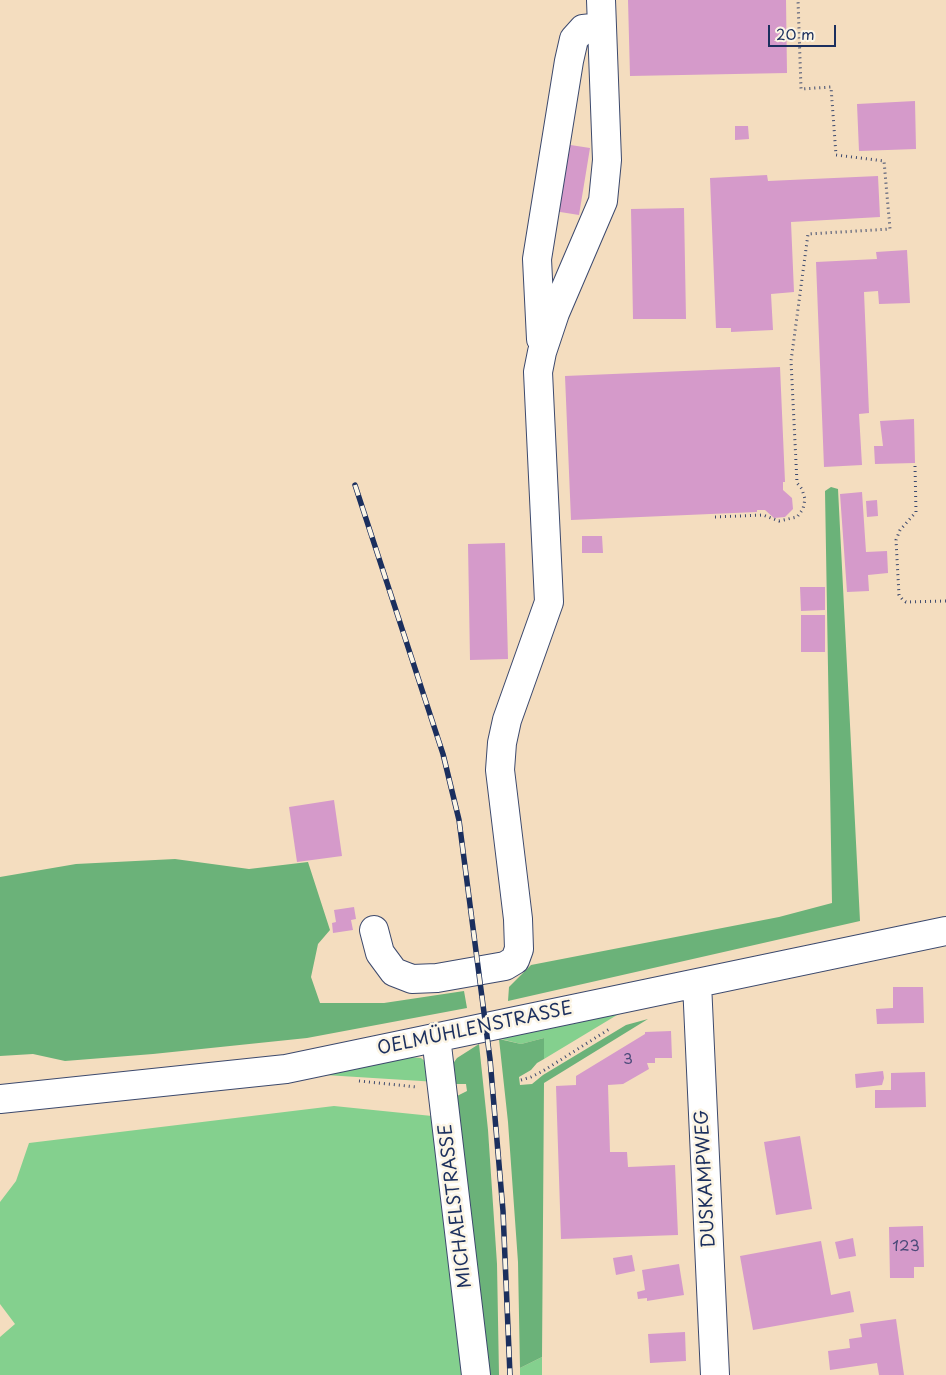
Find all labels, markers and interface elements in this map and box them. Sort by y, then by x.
scale bar [771,15,838,47]
text: 20 m [776,22,815,45]
street label: OELMÜHLENSTRASSE [375,998,575,1060]
house number: 3 [623,1051,633,1069]
street label: DUSKAMPWEG [692,1109,720,1249]
street label: MICHAELSTRASSE [435,1123,477,1289]
house number: 123 [892,1238,920,1256]

